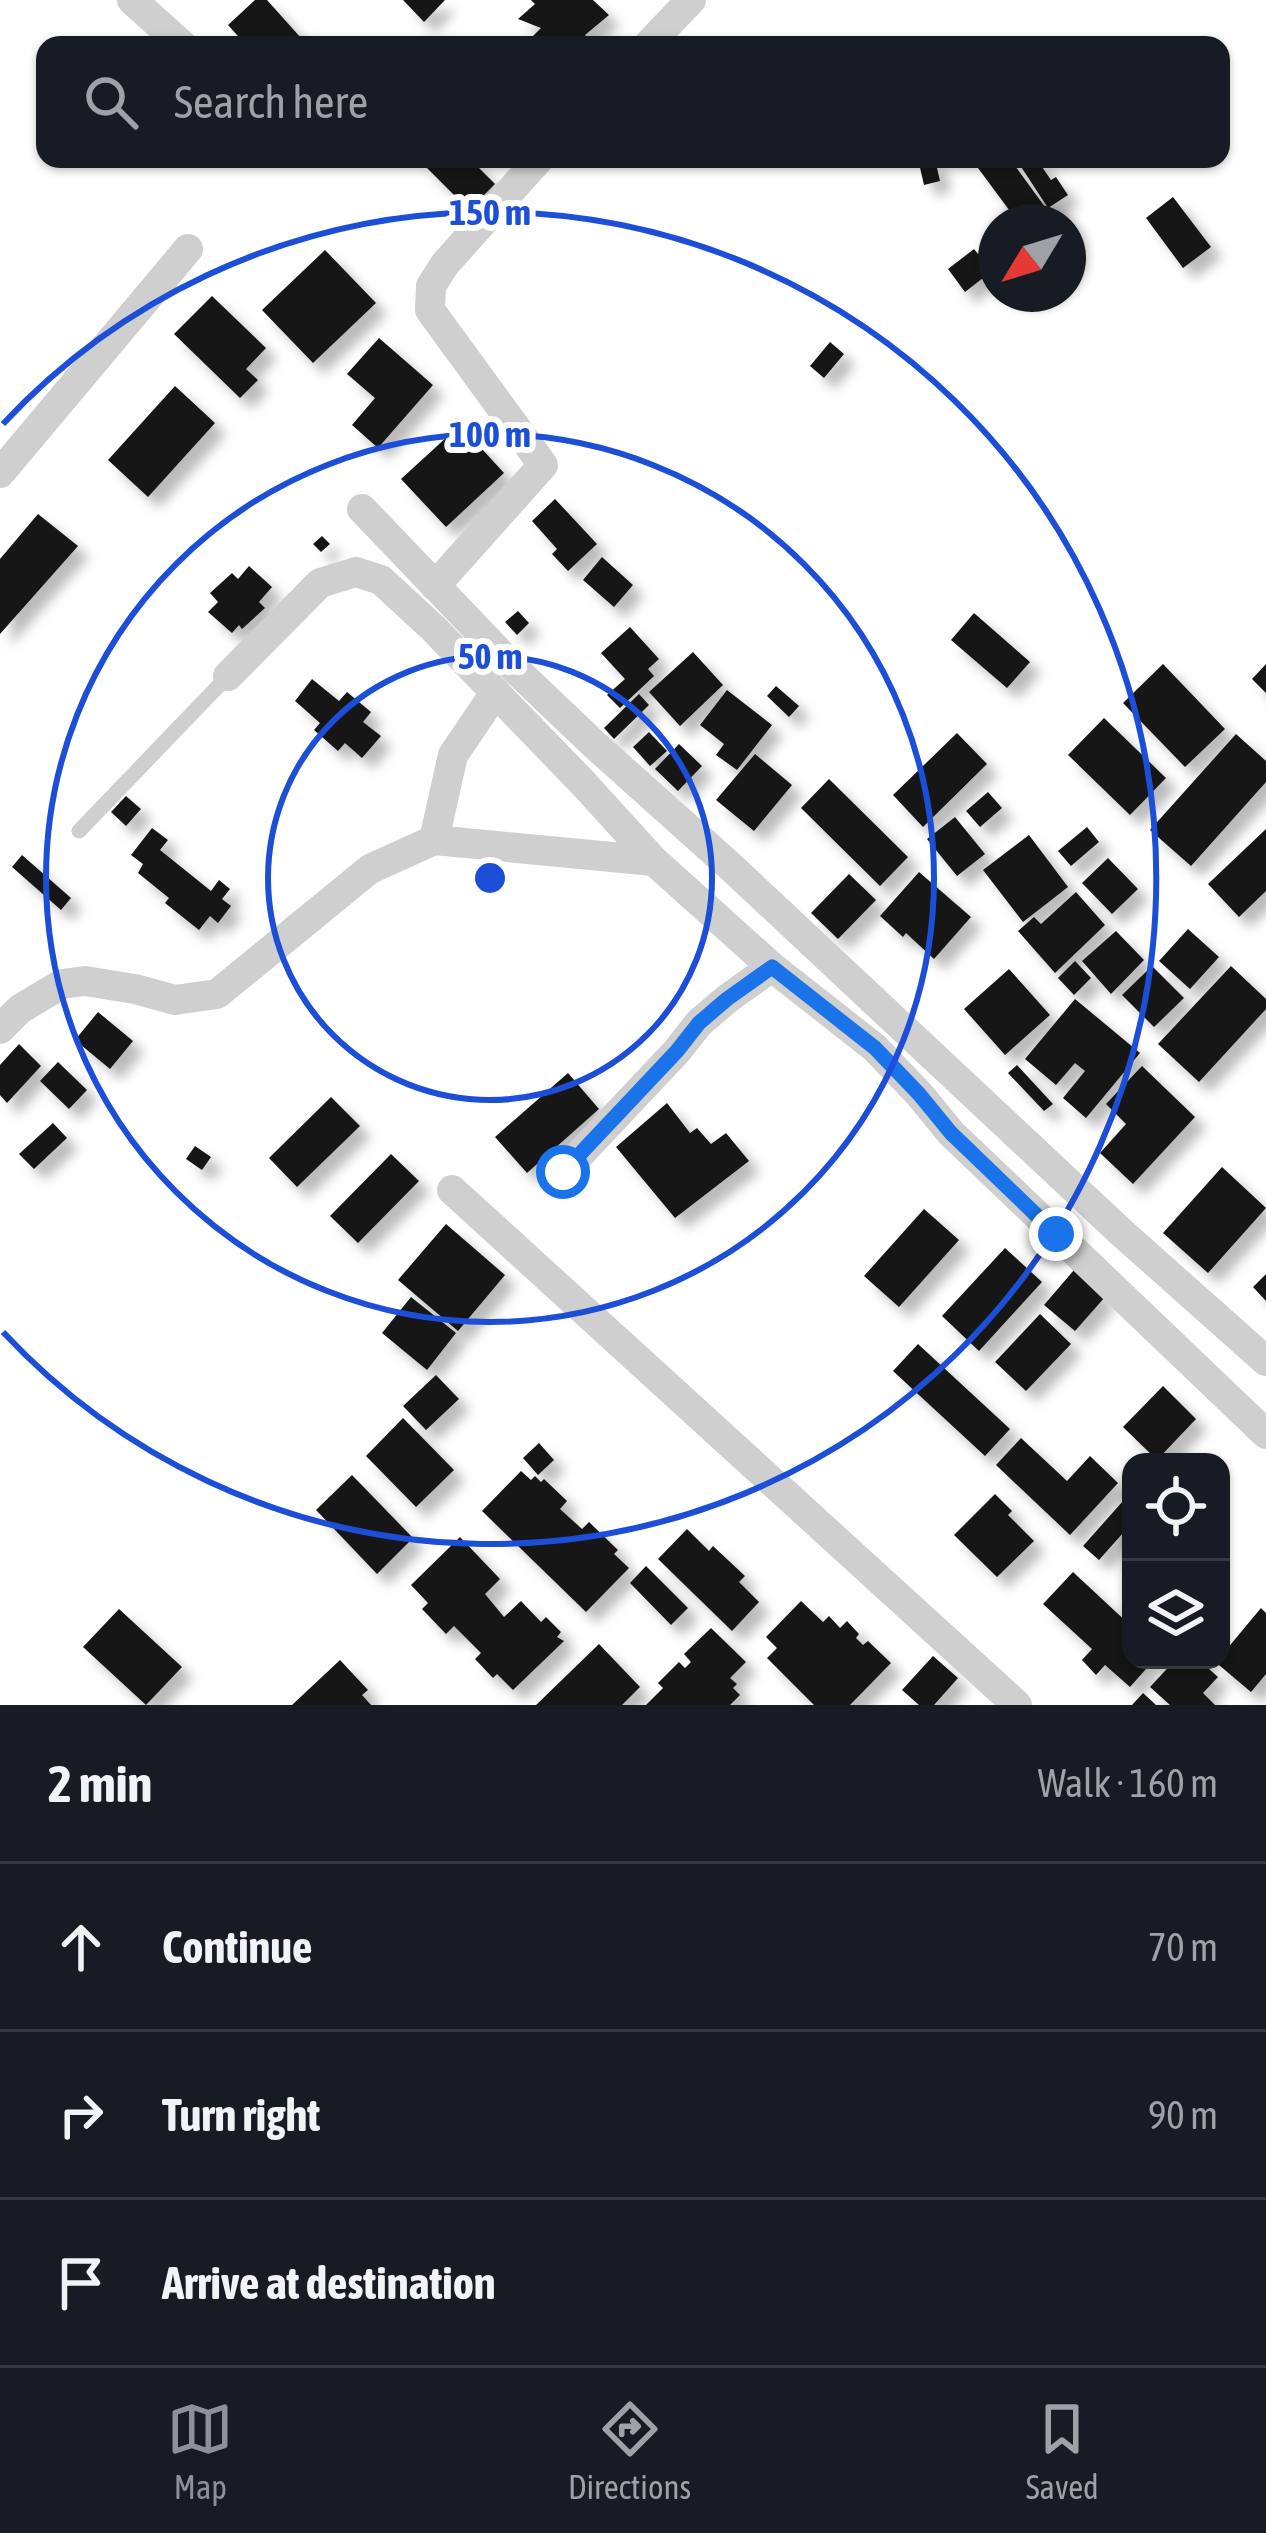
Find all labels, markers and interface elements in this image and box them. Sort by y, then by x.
search box [36,36,1230,168]
icon: search [78,69,144,135]
text: Search here [174,76,368,128]
text: 150 m [449,191,531,233]
north arrow [978,204,1086,312]
text: 100 m [449,413,531,455]
text: 50 m [458,635,522,677]
centre of rings [469,857,511,899]
route start [536,1145,590,1199]
route end [1029,1207,1083,1261]
map controls [1122,1453,1230,1669]
button: locate [1122,1453,1230,1561]
button: layers [1122,1561,1230,1669]
text: 2 min [48,1754,152,1813]
text: Walk · 160 m [1038,1761,1218,1805]
icon: ahead [48,1914,114,1980]
text: Continue [162,1921,313,1973]
text: 70 m [1148,1925,1218,1969]
icon: right [48,2082,114,2148]
text: Turn right [162,2089,320,2141]
text: 90 m [1148,2093,1218,2137]
icon: arrive [48,2250,114,2316]
text: Arrive at destination [162,2257,496,2309]
tab: Map [167,2396,233,2506]
tab: Directions [568,2396,691,2506]
tab: Saved [1026,2396,1099,2506]

